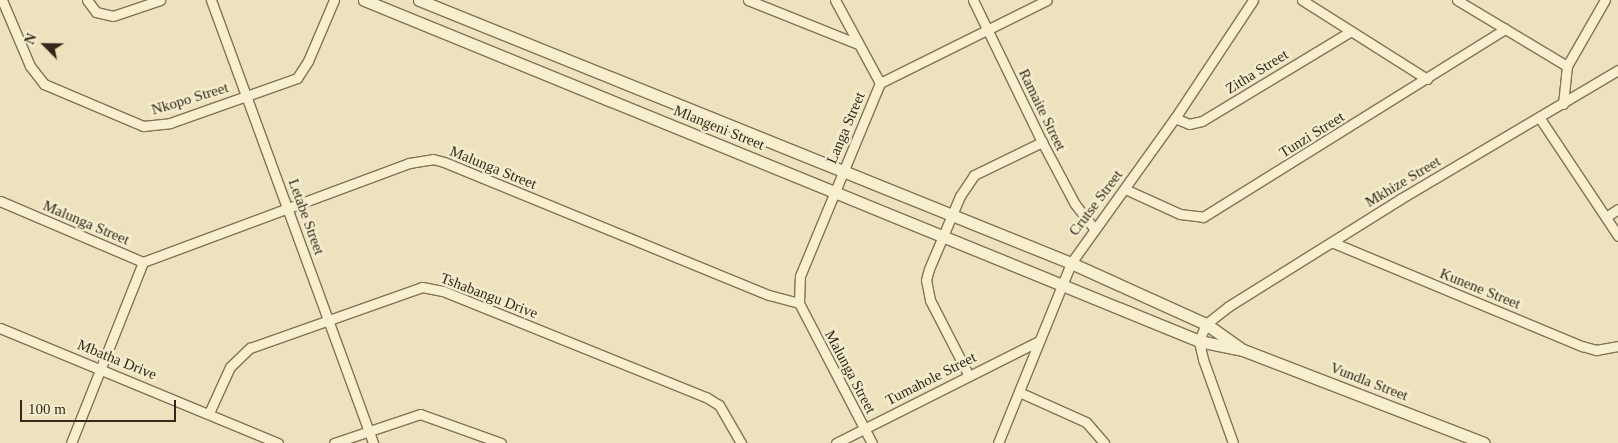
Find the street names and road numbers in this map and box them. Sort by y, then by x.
street label: Zitha Street [1222,46,1292,98]
street label: Ramaite Street [1014,66,1070,154]
street label: Nkopo Street [149,79,231,119]
street label: Langa Street [823,89,869,167]
street label: Mlangeni Street [671,102,767,154]
street label: Tunzi Street [1276,108,1348,162]
street label: Malunga Street [447,142,539,194]
street label: Mkhize Street [1362,153,1444,211]
street label: Crutse Street [1065,166,1127,240]
street label: Letabe Street [284,177,328,257]
street label: Malunga Street [40,197,132,249]
street label: Kunene Street [1437,265,1523,313]
street label: Tshabangu Drive [438,269,540,323]
street label: Malunga Street [820,327,880,417]
street label: Mbatha Drive [75,336,159,384]
street label: Tumahole Street [883,349,979,409]
street label: Vundla Street [1328,359,1410,405]

